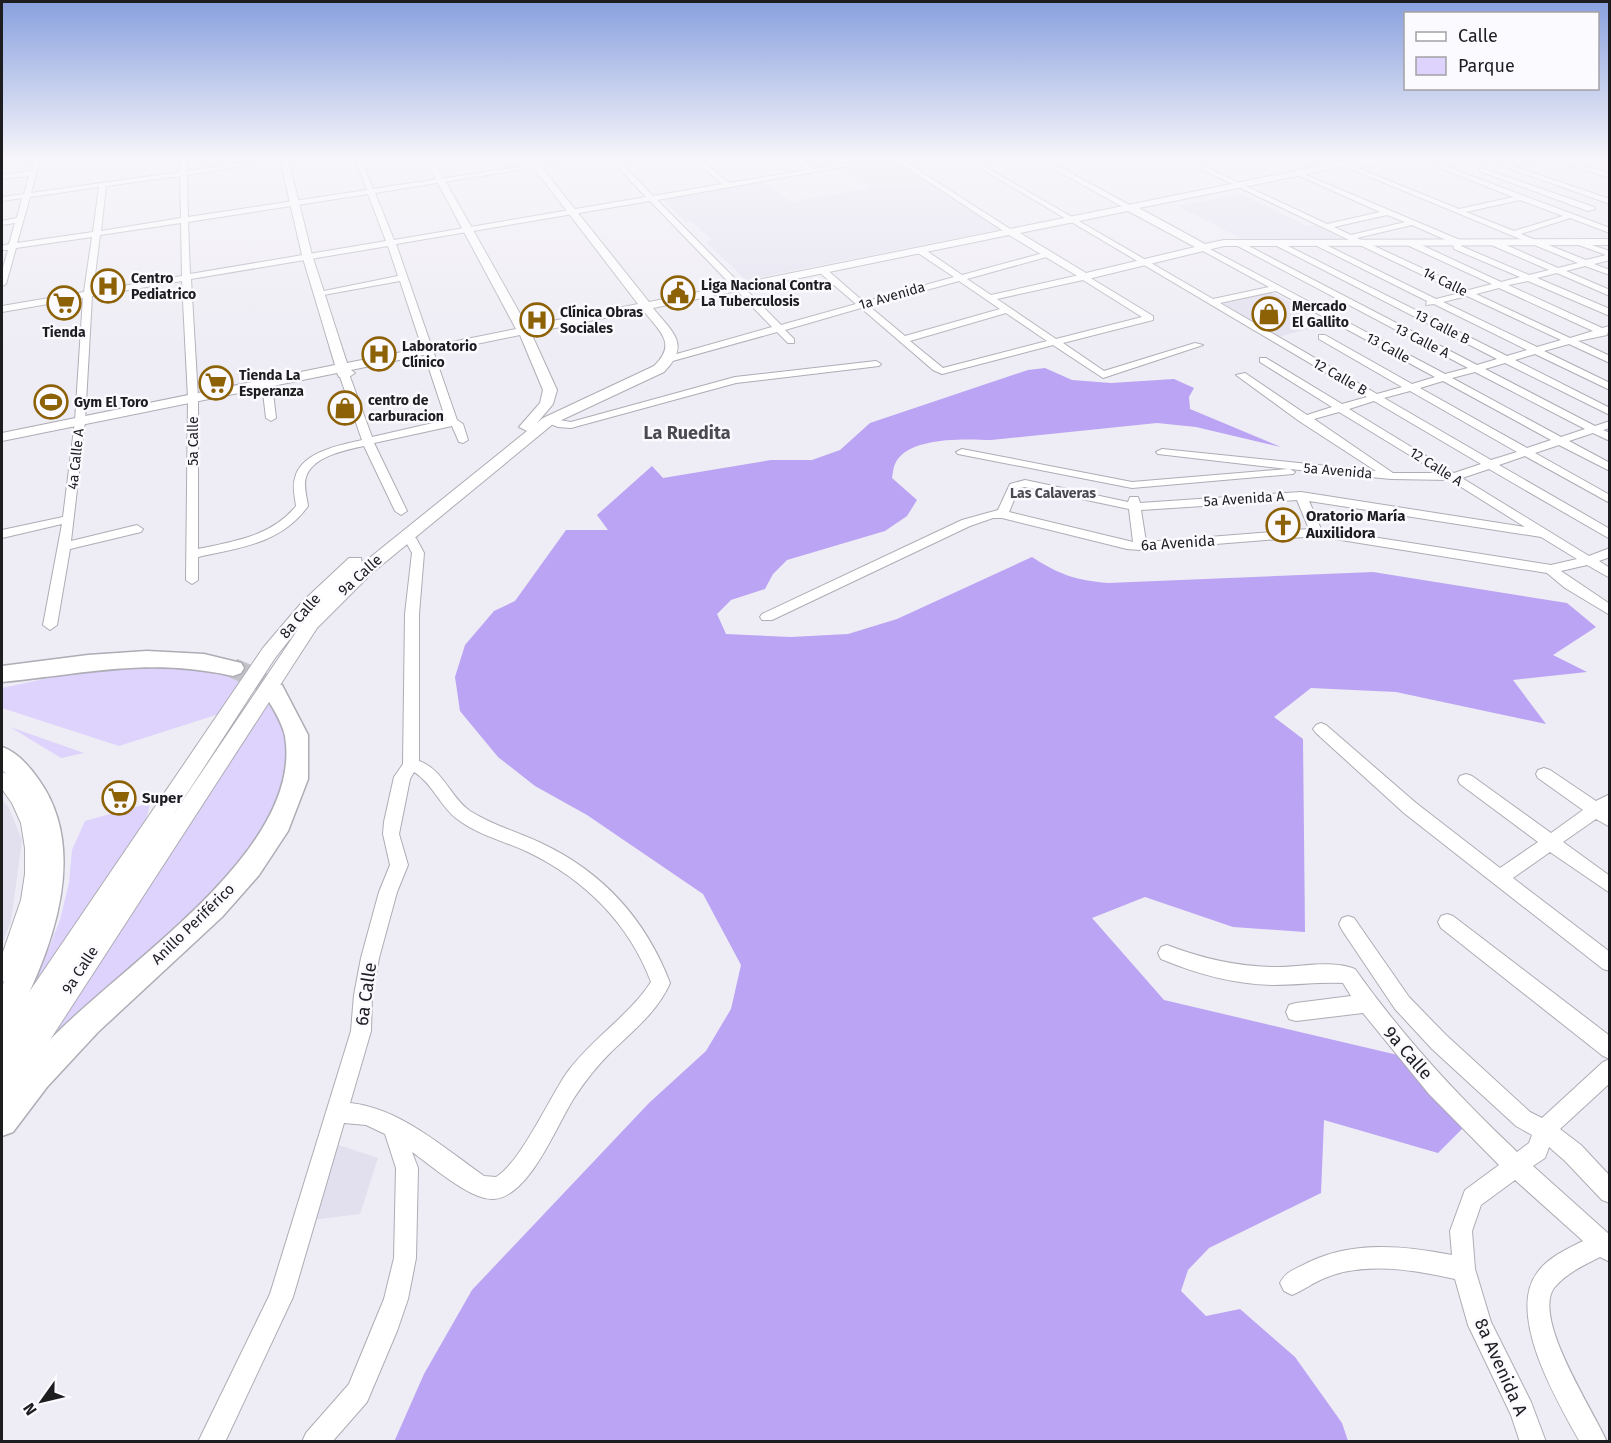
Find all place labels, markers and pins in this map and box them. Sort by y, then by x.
hospital icon: Centro Pediatrico [90,268,126,304]
place label: Centro Pediatrico [131,270,196,303]
public building icon: Liga Nacional Contra La Tuberculosis [660,275,696,311]
place label: Liga Nacional Contra La Tuberculosis [701,277,832,310]
supermarket icon: Tienda [46,285,82,321]
shop icon: Mercado El Gallito [1251,296,1287,332]
place label: Mercado El Gallito [1292,298,1349,331]
hospital icon: Clínica Obras Sociales [519,302,555,338]
place label: Clínica Obras Sociales [560,304,643,337]
place label: Tienda [42,324,86,341]
hospital icon: Laboratorio Clínico [361,336,397,372]
place label: Laboratorio Clínico [402,338,477,371]
supermarket icon: Tienda La Esperanza [198,365,234,401]
place label: Tienda La Esperanza [239,367,304,400]
sports icon: Gym El Toro [33,384,69,420]
shop icon: centro de carburacion [327,390,363,426]
place label: centro de carburacion [368,392,444,425]
place label: Gym El Toro [74,394,148,411]
church icon: Oratorio María Auxilidora [1265,507,1301,543]
place label: Oratorio María Auxilidora [1305,507,1405,542]
supermarket icon: Super [101,780,137,816]
place label: Super [142,789,183,807]

